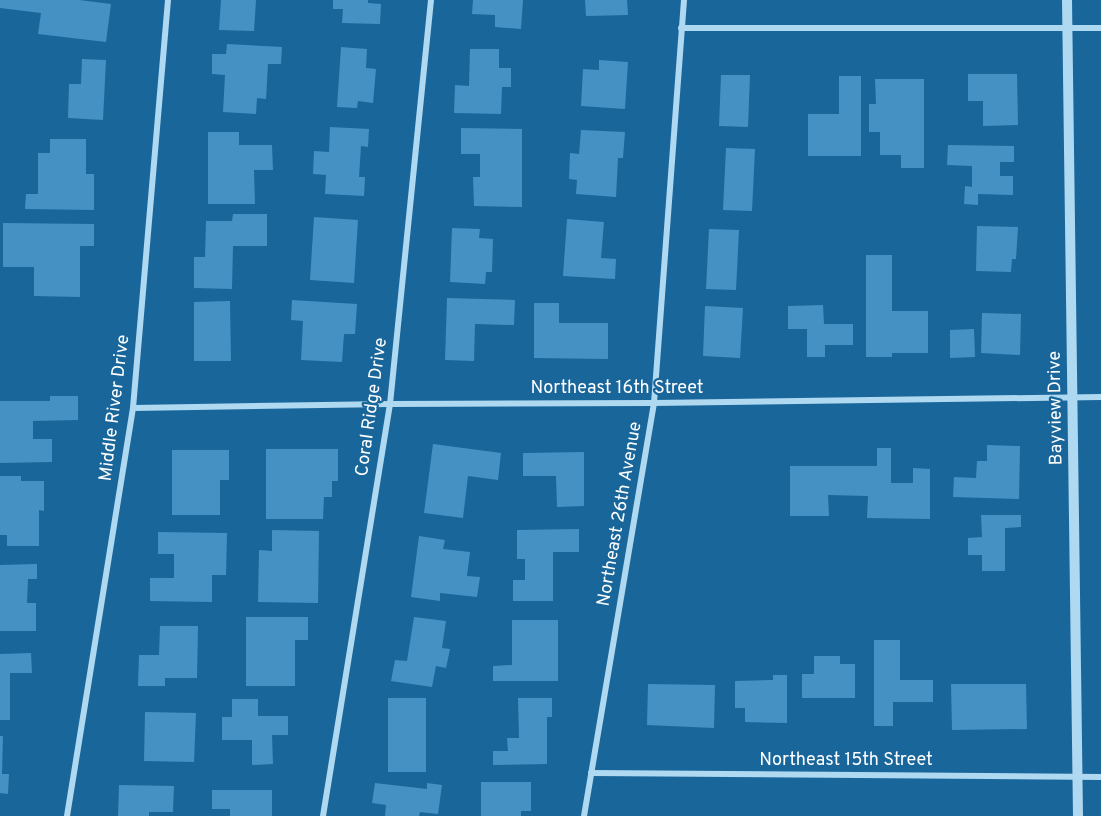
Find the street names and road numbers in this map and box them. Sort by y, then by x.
street label: Middle River Drive [95,333,135,483]
street label: Coral Ridge Drive [351,336,393,478]
street label: Bayview Drive [1044,351,1068,465]
street label: Northeast 16th Street [530,377,704,400]
street label: Northeast 26th Avenue [592,420,648,608]
street label: Northeast 15th Street [759,749,933,772]

